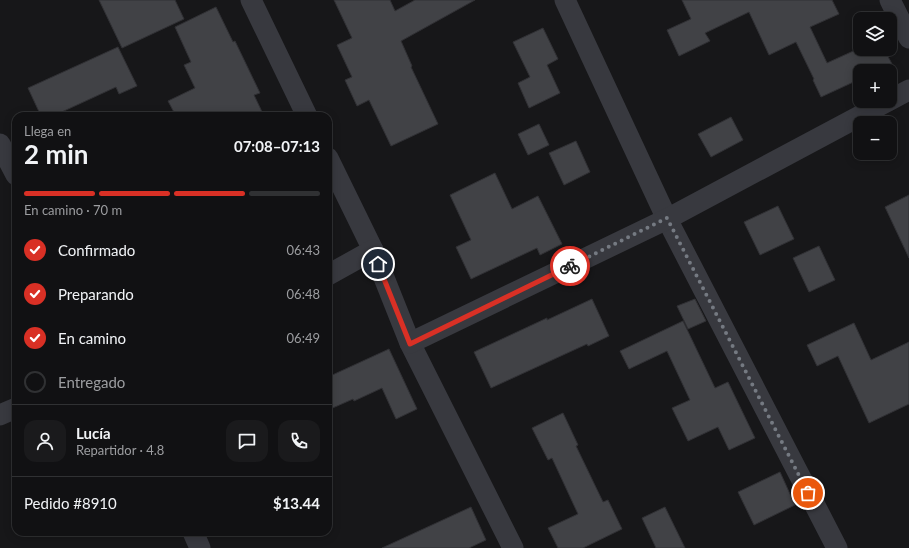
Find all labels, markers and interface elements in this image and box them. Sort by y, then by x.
map controls [853,12,897,160]
button: layers [853,12,897,56]
button: + [853,64,897,108]
button: − [853,116,897,160]
text: Llega en [24,123,71,139]
text: 07:08–07:13 [234,137,320,155]
text: 2 min [24,138,88,170]
text: En camino · 70 m [24,202,122,218]
icon: check [24,239,46,261]
text: Confirmado [58,241,135,259]
text: 06:43 [287,242,320,258]
courier [550,246,590,286]
pin [361,247,395,281]
icon: home [367,253,389,275]
icon: bike [559,255,581,277]
icon: check [24,283,46,305]
text: Preparando [58,285,134,303]
text: 06:48 [287,286,320,302]
icon: check [24,327,46,349]
text: En camino [58,329,126,347]
text: 06:49 [287,330,320,346]
text: Entregado [58,373,125,391]
button: person [24,420,66,462]
button: chat [226,420,268,462]
button: phone [278,420,320,462]
text: Lucía [76,424,111,442]
text: Repartidor · 4.8 [76,442,164,458]
pin [791,476,825,510]
icon: bag [797,482,819,504]
text: Pedido #8910 [24,494,117,512]
text: $13.44 [273,494,320,512]

